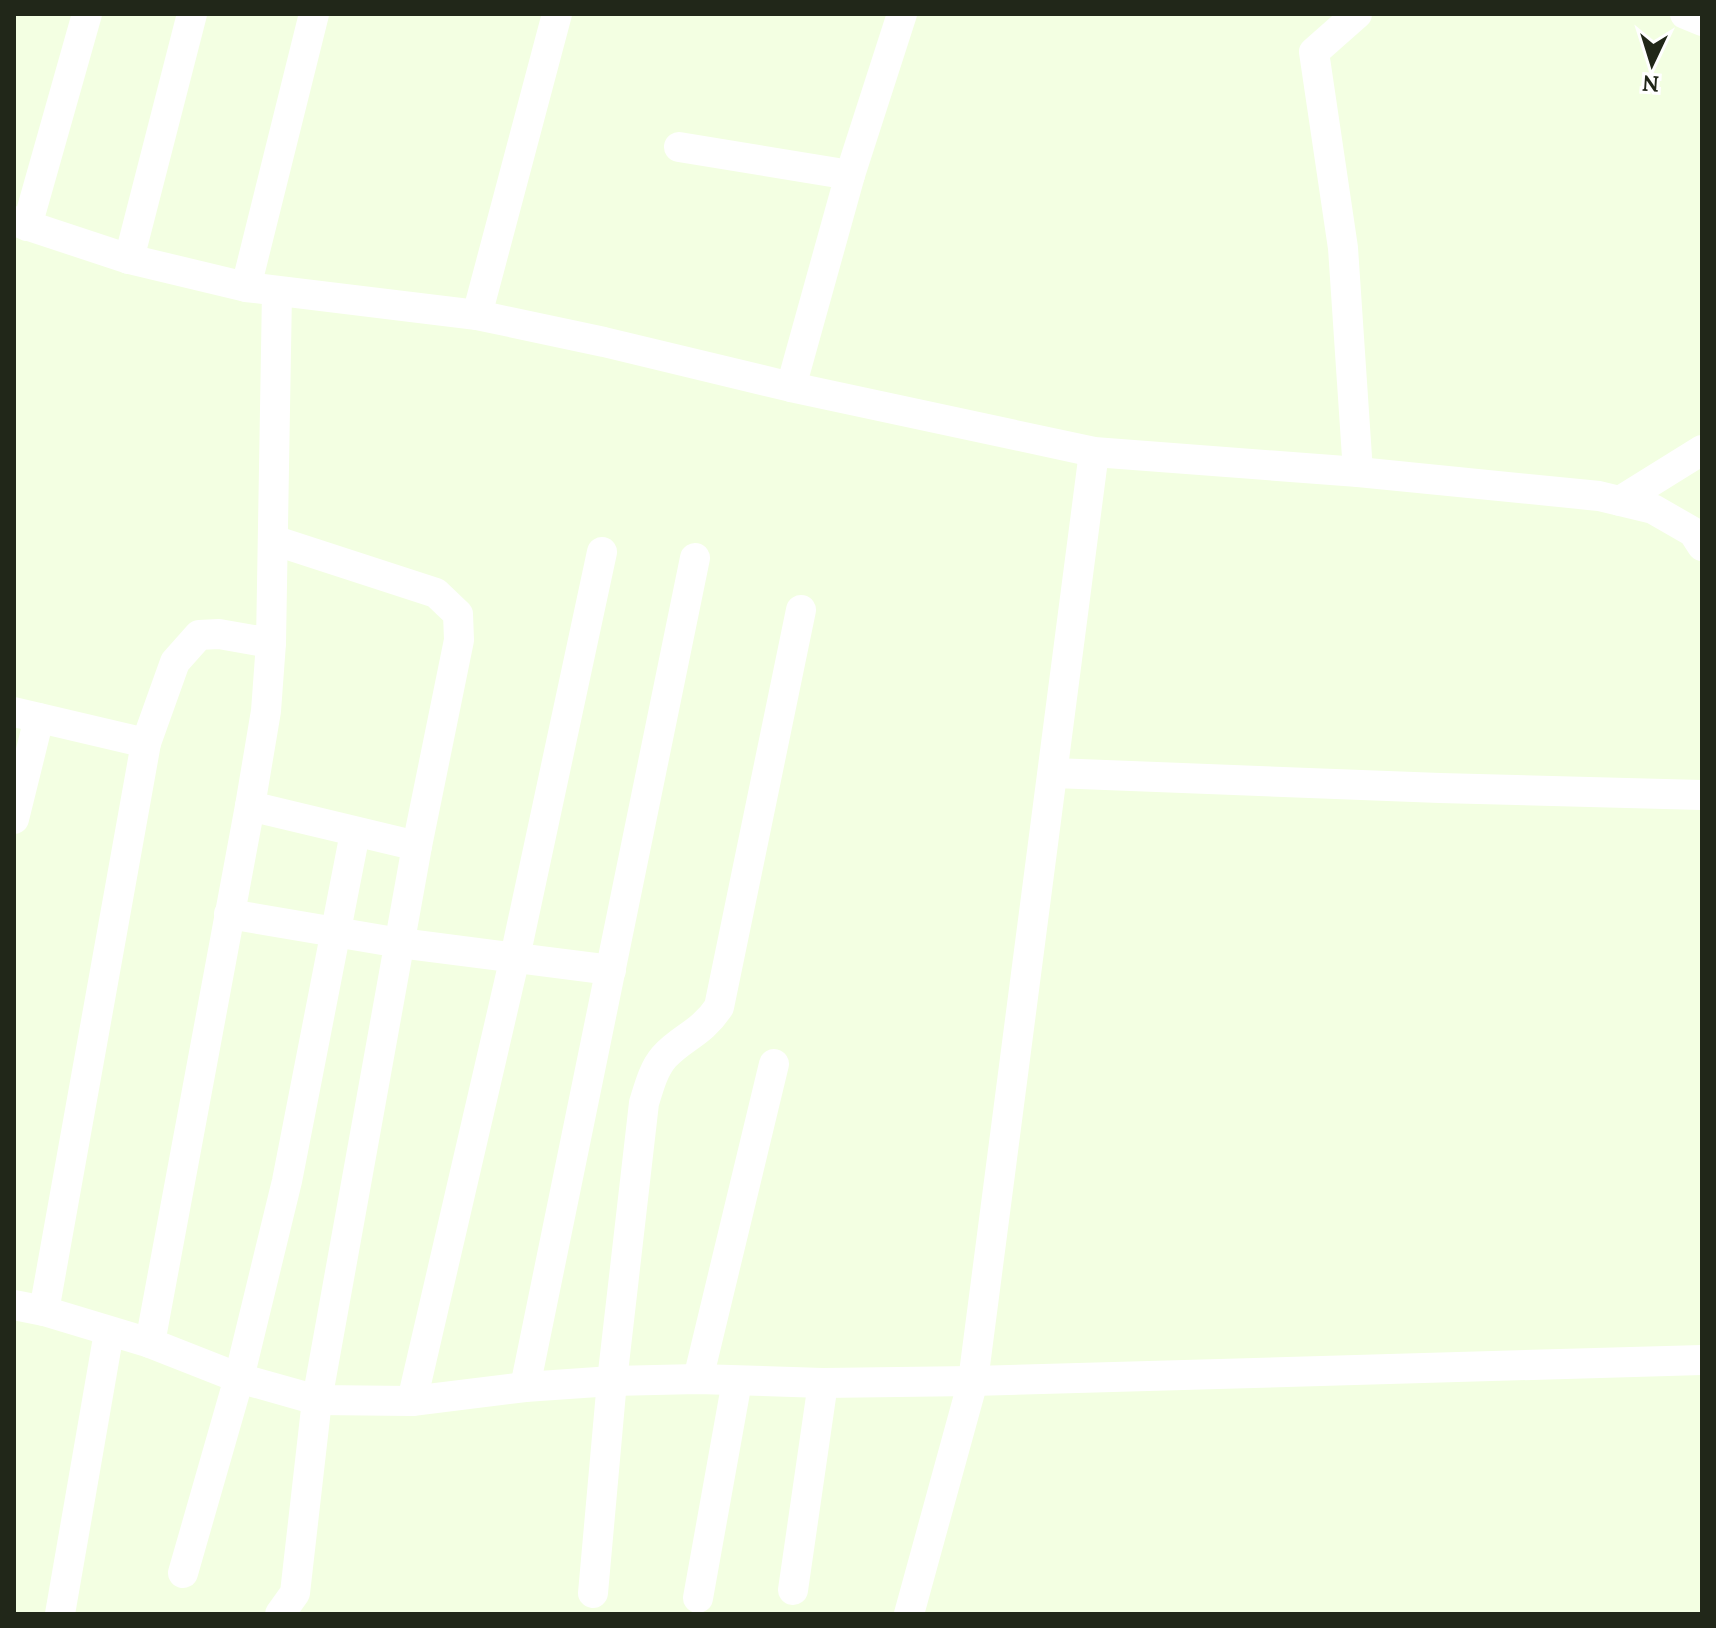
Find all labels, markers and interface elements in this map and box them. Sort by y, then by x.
north arrow [1612,24,1692,104]
text: N [1641,69,1660,99]

